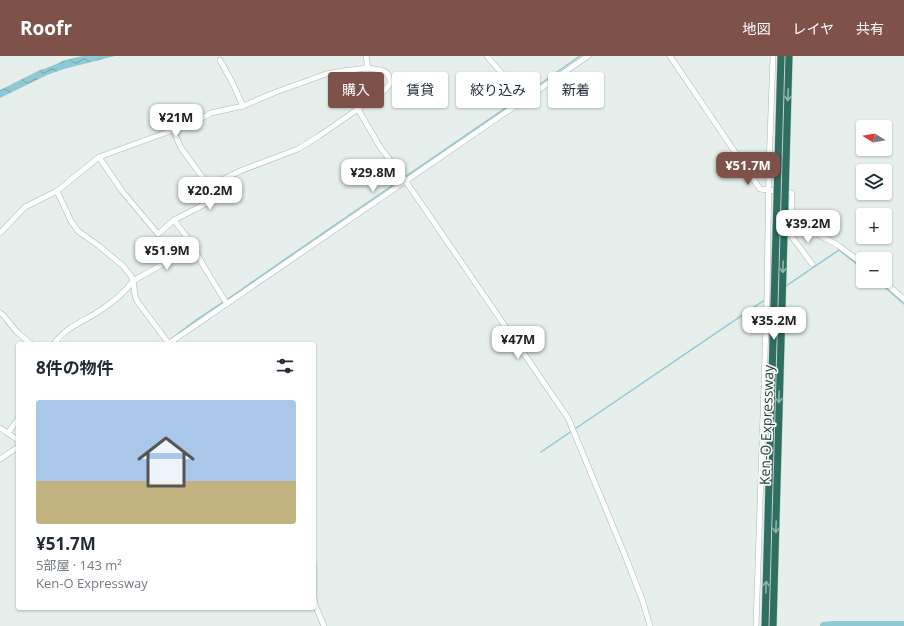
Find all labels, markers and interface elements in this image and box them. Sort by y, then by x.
text: Roofr [20,15,72,41]
text: 地図 [742,19,770,38]
text: レイヤ [792,19,834,38]
text: 共有 [856,19,884,38]
chip: 購入 [328,72,384,108]
chip: 賃貸 [392,72,448,108]
chip: 絞り込み [456,72,540,108]
chip: 新着 [548,72,604,108]
one-way arrow [784,88,792,101]
pin: ¥21M [152,104,200,138]
text: ¥21M [159,108,193,126]
north arrow [856,120,892,156]
map controls [856,120,892,288]
pin: ¥51.7M [715,152,781,186]
text: ¥51.7M [725,156,771,174]
pin: ¥29.8M [340,159,406,193]
text: ¥29.8M [350,163,396,181]
button: layers [856,164,892,200]
pin: ¥20.2M [177,177,243,211]
text: ¥20.2M [187,181,233,199]
button: + [856,208,892,244]
pin: ¥39.2M [775,210,841,244]
text: ¥39.2M [785,214,831,232]
pin: ¥51.9M [134,237,200,271]
text: ¥51.9M [144,241,190,259]
button: − [856,252,892,288]
one-way arrow [779,260,787,273]
pin: ¥35.2M [741,307,807,341]
text: ¥35.2M [751,311,797,329]
pin: ¥47M [494,326,542,360]
text: ¥47M [501,330,535,348]
icon: filters [274,355,296,377]
text: 8件の物件 [36,356,114,379]
street label: Ken-O Expressway [754,364,778,485]
one-way arrow [775,390,783,403]
icon: home [130,426,202,498]
one-way arrow [772,520,780,533]
text: ¥51.7M [36,532,96,555]
text: 5部屋 · 143 m² [36,556,122,574]
text: Ken-O Expressway [36,574,148,592]
one-way arrow [763,581,770,594]

